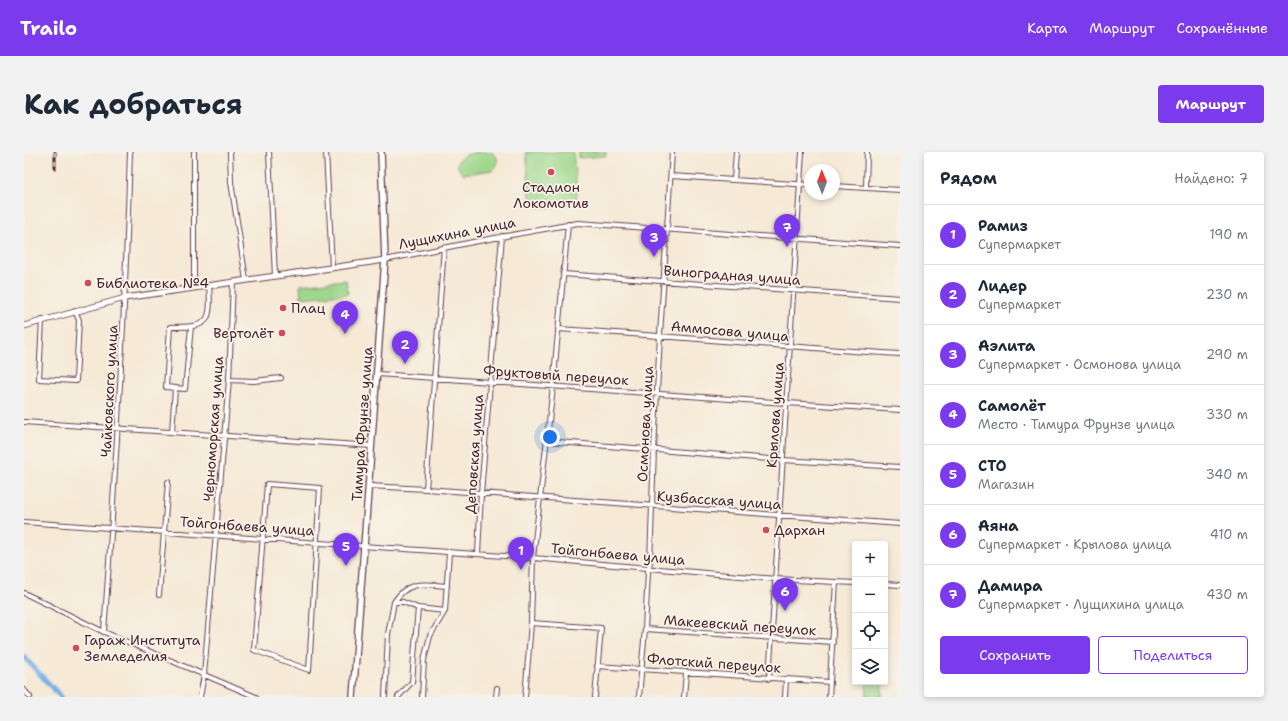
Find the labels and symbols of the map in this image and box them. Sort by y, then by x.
north arrow [804,164,840,200]
marker: Стадион Локомотив [546,167,556,177]
place label: Стадион Локомотив [513,178,589,212]
street label: Лущихина улица [397,213,517,253]
pin: 7 [774,214,800,247]
pin: 3 [641,224,667,257]
street label: Виноградная улица [663,261,801,289]
place label: Библиотека №4 [96,274,209,292]
marker: Библиотека №4 [83,278,93,288]
place label: Плац [291,299,326,317]
pin: 4 [332,301,358,334]
marker: Плац [278,303,288,313]
street label: Аммосова улица [670,317,790,345]
street label: Чайковского улица [97,324,121,458]
place label: Вертолёт [213,324,275,342]
marker: Вертолёт [277,328,287,338]
pin: 2 [392,331,418,364]
street label: Тимура Фрунзе улица [348,346,376,502]
street label: Черноморская улица [199,356,227,502]
street label: Фруктовый переулок [483,361,630,389]
street label: Крылова улица [762,361,788,468]
street label: Осмонова улица [633,365,657,482]
street label: Деповская улица [461,393,487,514]
your location [540,427,560,447]
street label: Кузбасская улица [656,487,782,513]
street label: Тойгонбаева улица [179,512,315,540]
place label: Дархан [774,521,825,539]
marker: Дархан [761,525,771,535]
pin: 5 [333,533,359,566]
pin: 1 [508,537,534,570]
street label: Тойгонбаева улица [550,539,686,569]
pin: 6 [772,578,798,611]
street label: Макеевский переулок [663,611,817,639]
place label: Гараж Института Земледелия [84,631,201,665]
marker: Гараж Института Земледелия [71,643,81,653]
street label: Флотский переулок [646,649,782,677]

